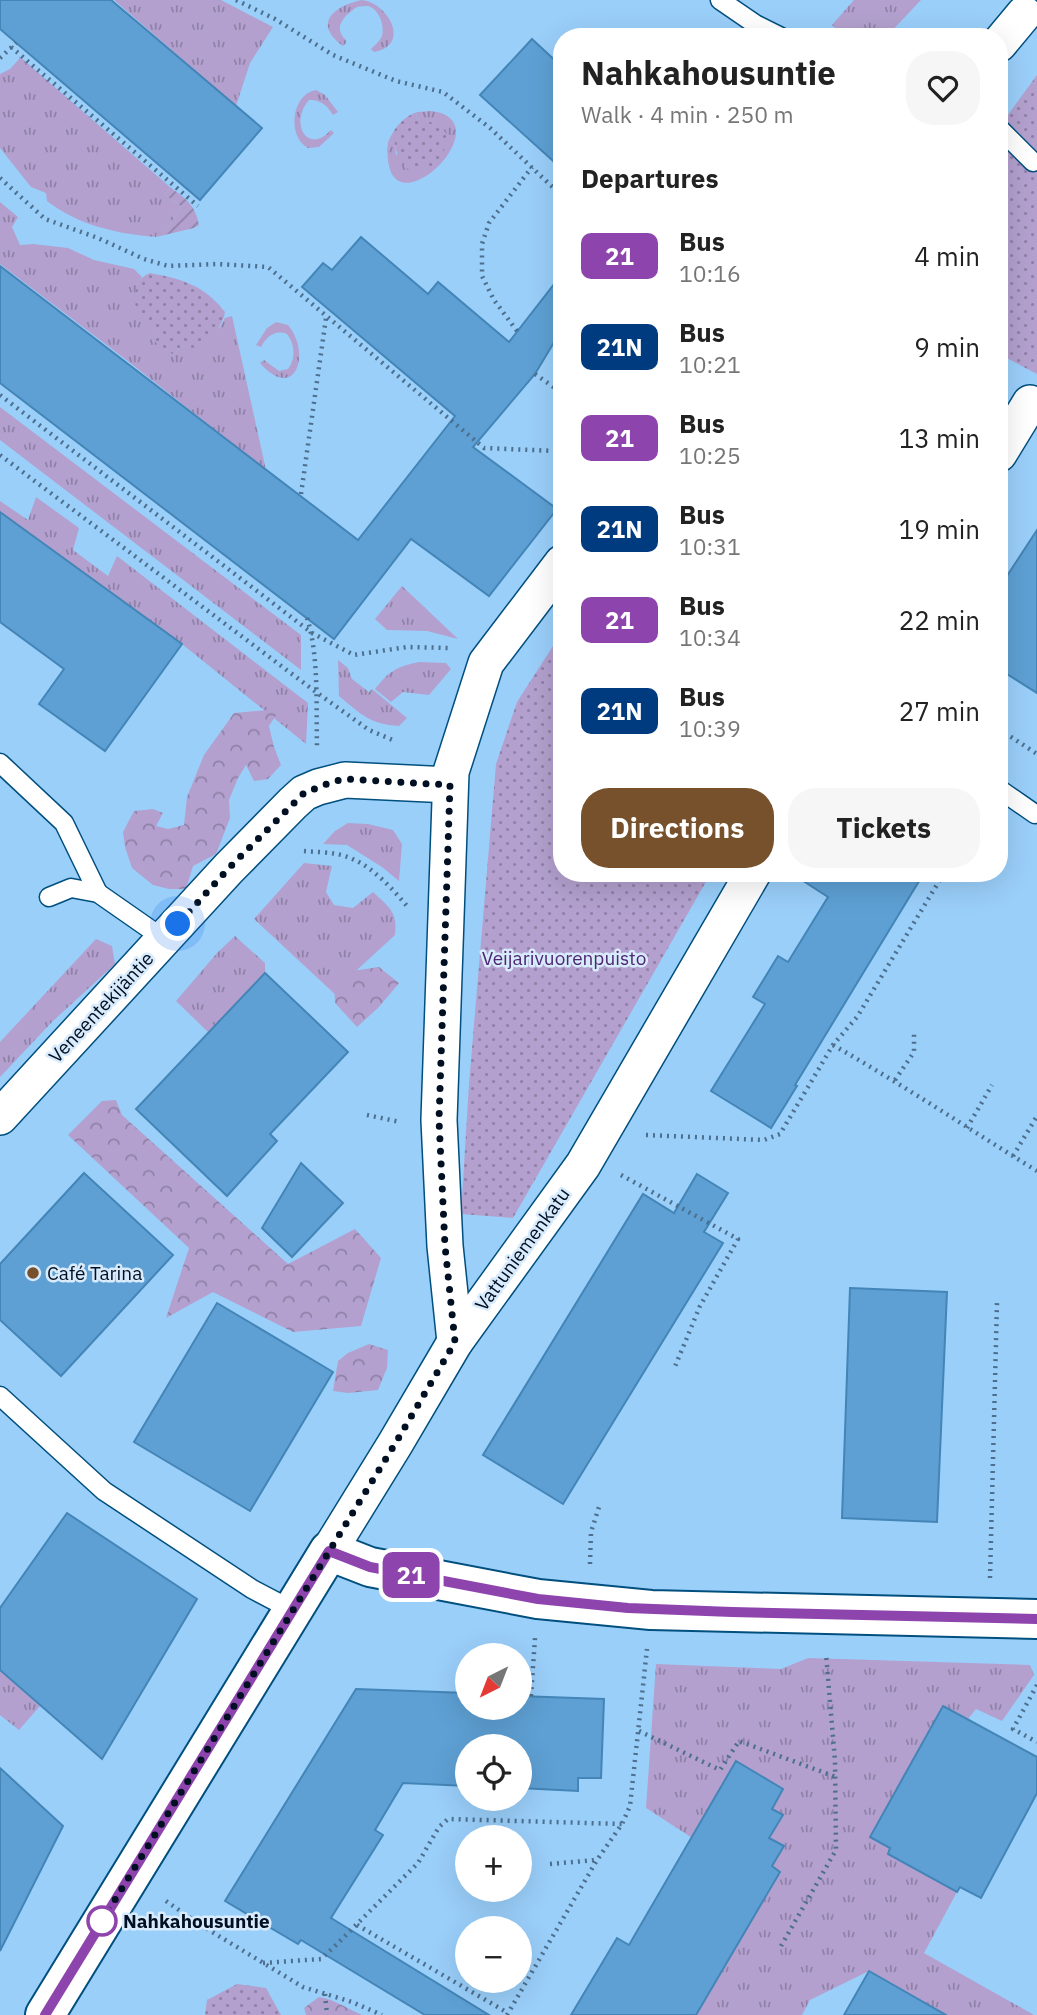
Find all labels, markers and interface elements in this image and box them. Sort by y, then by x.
text: Nahkahousuntie [581,51,836,94]
button: heart [906,51,980,125]
text: Walk · 4 min · 250 m [581,99,794,129]
text: Departures [581,161,719,195]
text: Bus [679,224,725,258]
text: 4 min [914,239,980,273]
text: 21 [605,240,634,272]
text: 10:16 [679,258,741,288]
text: Bus [679,315,725,349]
text: 9 min [914,330,980,364]
text: 21N [596,331,643,363]
text: 10:21 [679,349,741,379]
text: Bus [679,406,725,440]
text: 13 min [899,421,980,455]
text: 21 [605,422,634,454]
text: 10:25 [679,440,741,470]
text: Bus [679,497,725,531]
text: 19 min [899,512,980,546]
text: 21N [596,513,643,545]
text: 10:31 [679,531,741,561]
text: Bus [679,588,725,622]
text: 22 min [899,603,980,637]
text: 21 [605,604,634,636]
text: 10:34 [679,622,741,652]
text: Bus [679,679,725,713]
text: 27 min [899,694,980,728]
text: 21N [596,695,643,727]
text: 10:39 [679,713,741,743]
button: Directions [581,788,774,868]
button: Tickets [788,788,980,868]
your location [160,906,195,941]
street label: Veneentekijäntie [43,946,159,1068]
park label: Veijarivuorenpuisto [482,946,646,970]
street label: Vattuniemenkatu [469,1183,575,1315]
place label: Café Tarina [47,1261,142,1285]
marker: Café Tarina [25,1265,41,1281]
line badge: 21 [380,1552,443,1598]
text: 21 [397,1559,425,1591]
north arrow [455,1643,532,1720]
map controls [455,1643,532,1993]
button: locate [455,1734,532,1811]
button: + [455,1825,532,1902]
marker: Nahkahousuntie [87,1906,117,1936]
place label: Nahkahousuntie [123,1909,270,1933]
button: − [455,1916,532,1993]

